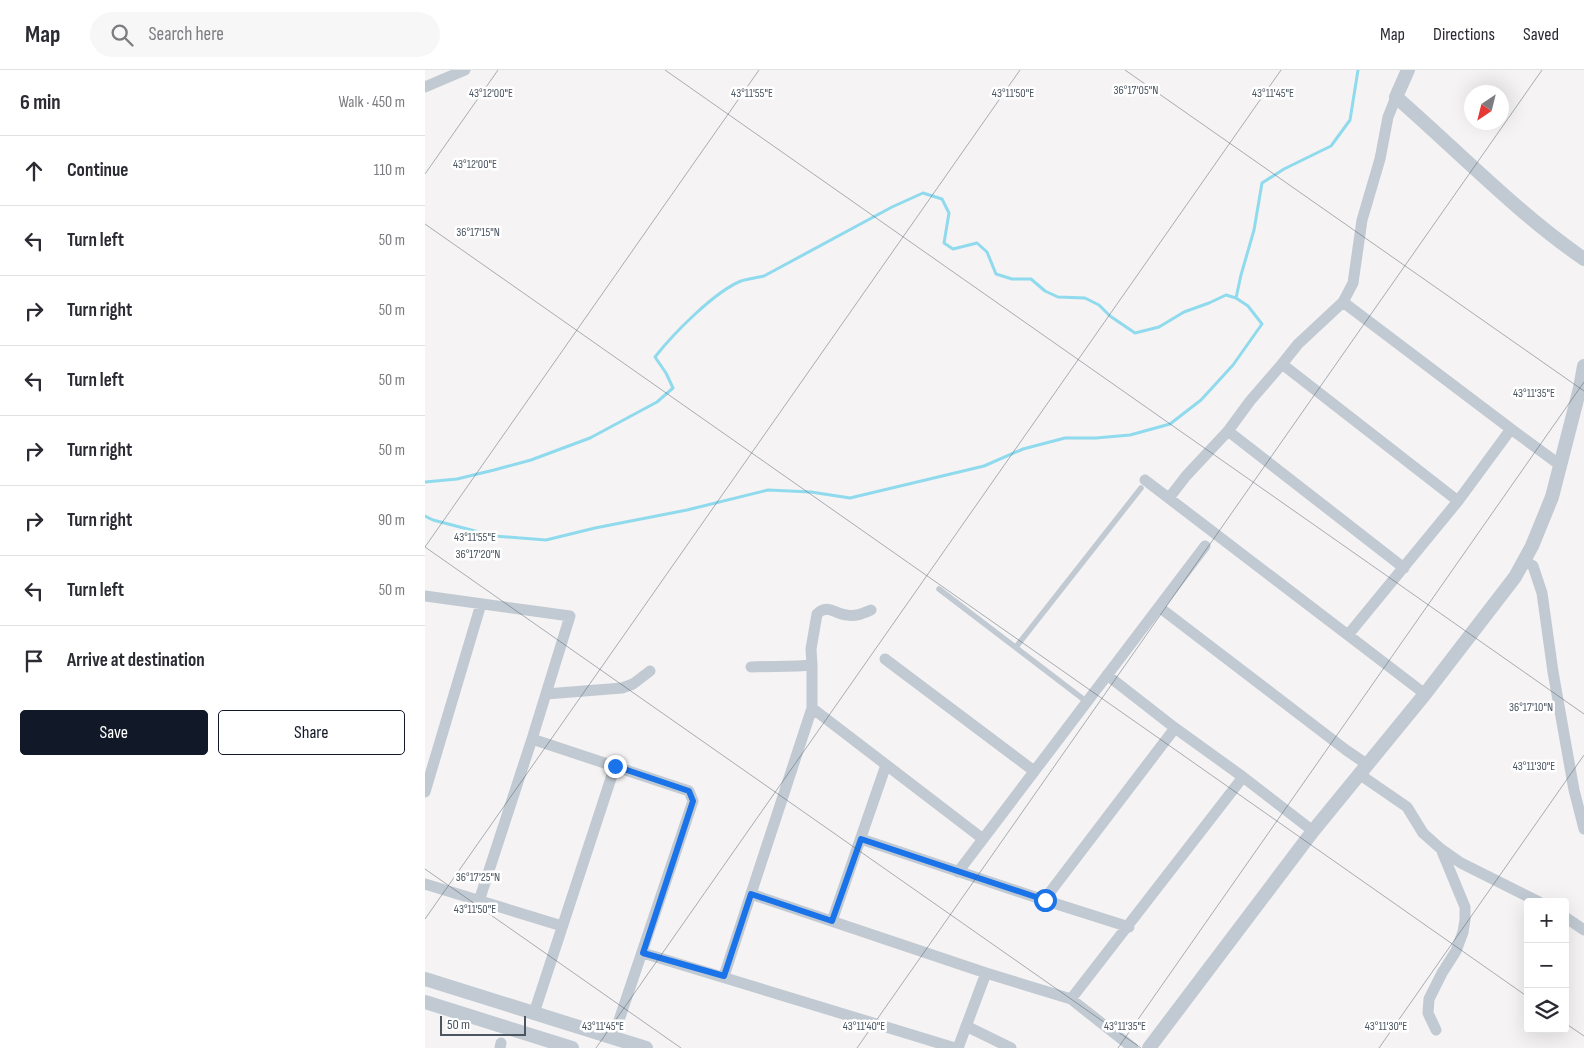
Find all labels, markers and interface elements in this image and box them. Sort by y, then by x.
search box [90,12,440,57]
text: Map [25,20,60,49]
icon: search [108,21,136,49]
text: Search here [148,23,224,46]
text: Map [1380,24,1405,45]
text: Directions [1433,24,1495,45]
text: Saved [1523,24,1559,45]
text: 36°17'05"N [1114,83,1158,98]
north arrow [1464,85,1509,130]
text: 43°12'00"E [469,86,513,101]
text: 43°11'55"E [731,86,773,101]
text: 43°11'50"E [992,86,1034,101]
text: 43°11'45"E [1252,86,1294,101]
text: 6 min [20,90,61,115]
text: Walk · 450 m [338,93,405,112]
icon: ahead [20,157,48,185]
text: 43°12'00"E [453,157,497,172]
text: Continue [67,159,128,182]
text: 110 m [374,161,405,180]
text: 36°17'15"N [456,225,500,240]
icon: left [20,227,48,255]
text: Turn left [67,229,124,252]
text: 50 m [379,231,405,250]
icon: right [20,297,48,325]
text: Turn right [67,299,132,322]
text: 50 m [379,301,405,320]
icon: left [20,367,48,395]
text: Turn left [67,369,124,392]
text: 50 m [379,371,405,390]
text: 43°11'35"E [1513,386,1555,401]
icon: right [20,437,48,465]
text: Turn right [67,439,132,462]
text: 50 m [379,441,405,460]
icon: right [20,507,48,535]
text: Turn right [67,509,132,532]
text: 90 m [378,511,405,530]
text: 43°11'55"E [454,530,496,545]
text: 36°17'20"N [456,547,500,562]
icon: left [20,577,48,605]
text: Turn left [67,579,124,602]
text: 50 m [379,581,405,600]
icon: arrive [20,647,48,675]
text: Arrive at destination [67,649,205,672]
text: 36°17'10"N [1509,700,1553,715]
button: Save [20,710,208,755]
button: Share [218,710,405,755]
route end [604,755,627,778]
text: 43°11'30"E [1513,759,1555,774]
text: 36°17'25"N [456,870,500,885]
route start [1034,889,1057,912]
map controls [1524,898,1569,1033]
button: + [1524,898,1569,943]
text: 43°11'50"E [454,902,496,917]
button: − [1524,943,1569,988]
button: layers [1524,988,1569,1033]
scale bar [440,1013,526,1036]
text: 50 m [447,1016,470,1033]
text: 43°11'45"E [582,1019,624,1034]
text: 43°11'40"E [843,1019,885,1034]
text: 43°11'35"E [1104,1019,1146,1034]
text: 43°11'30"E [1365,1019,1407,1034]

